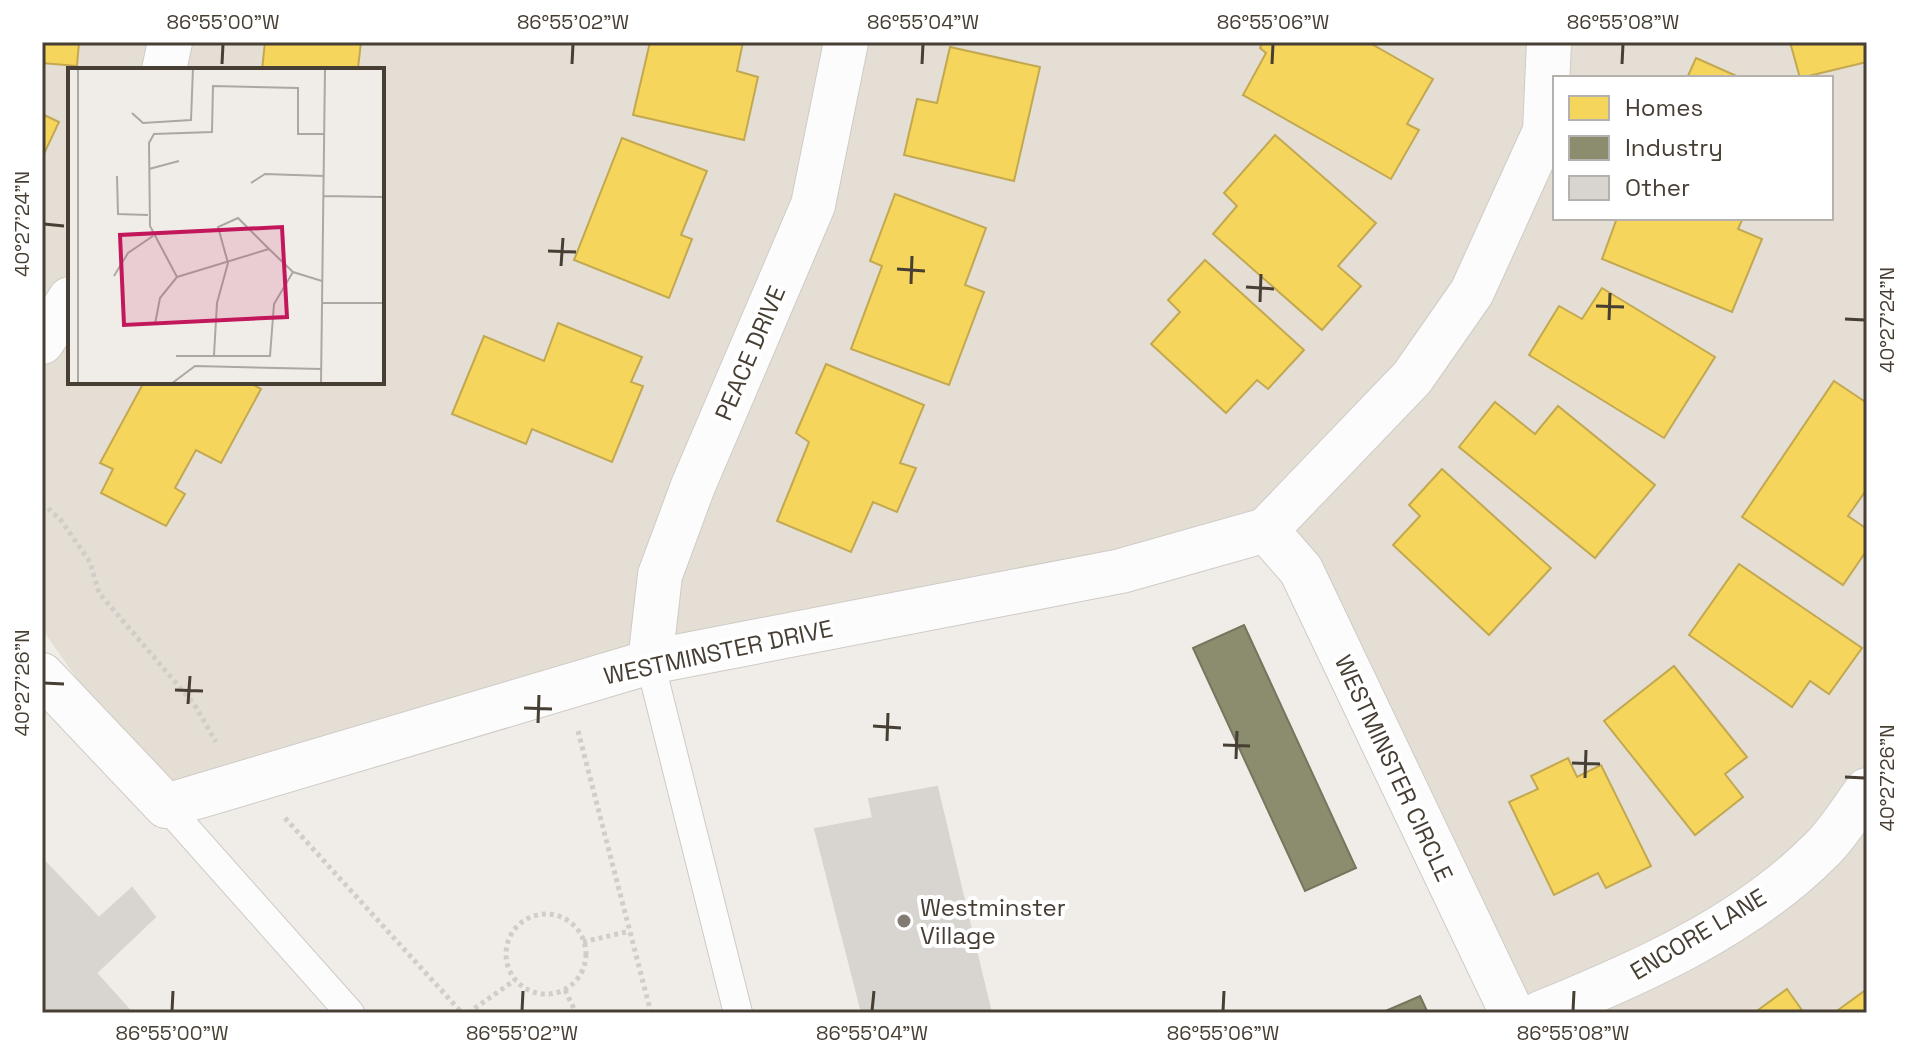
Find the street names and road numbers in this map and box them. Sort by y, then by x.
street label: PEACE DRIVE [708,281,792,425]
street label: WESTMINSTER DRIVE [601,613,835,691]
street label: WESTMINSTER CIRCLE [1328,650,1460,886]
street label: ENCORE LANE [1624,881,1772,987]

